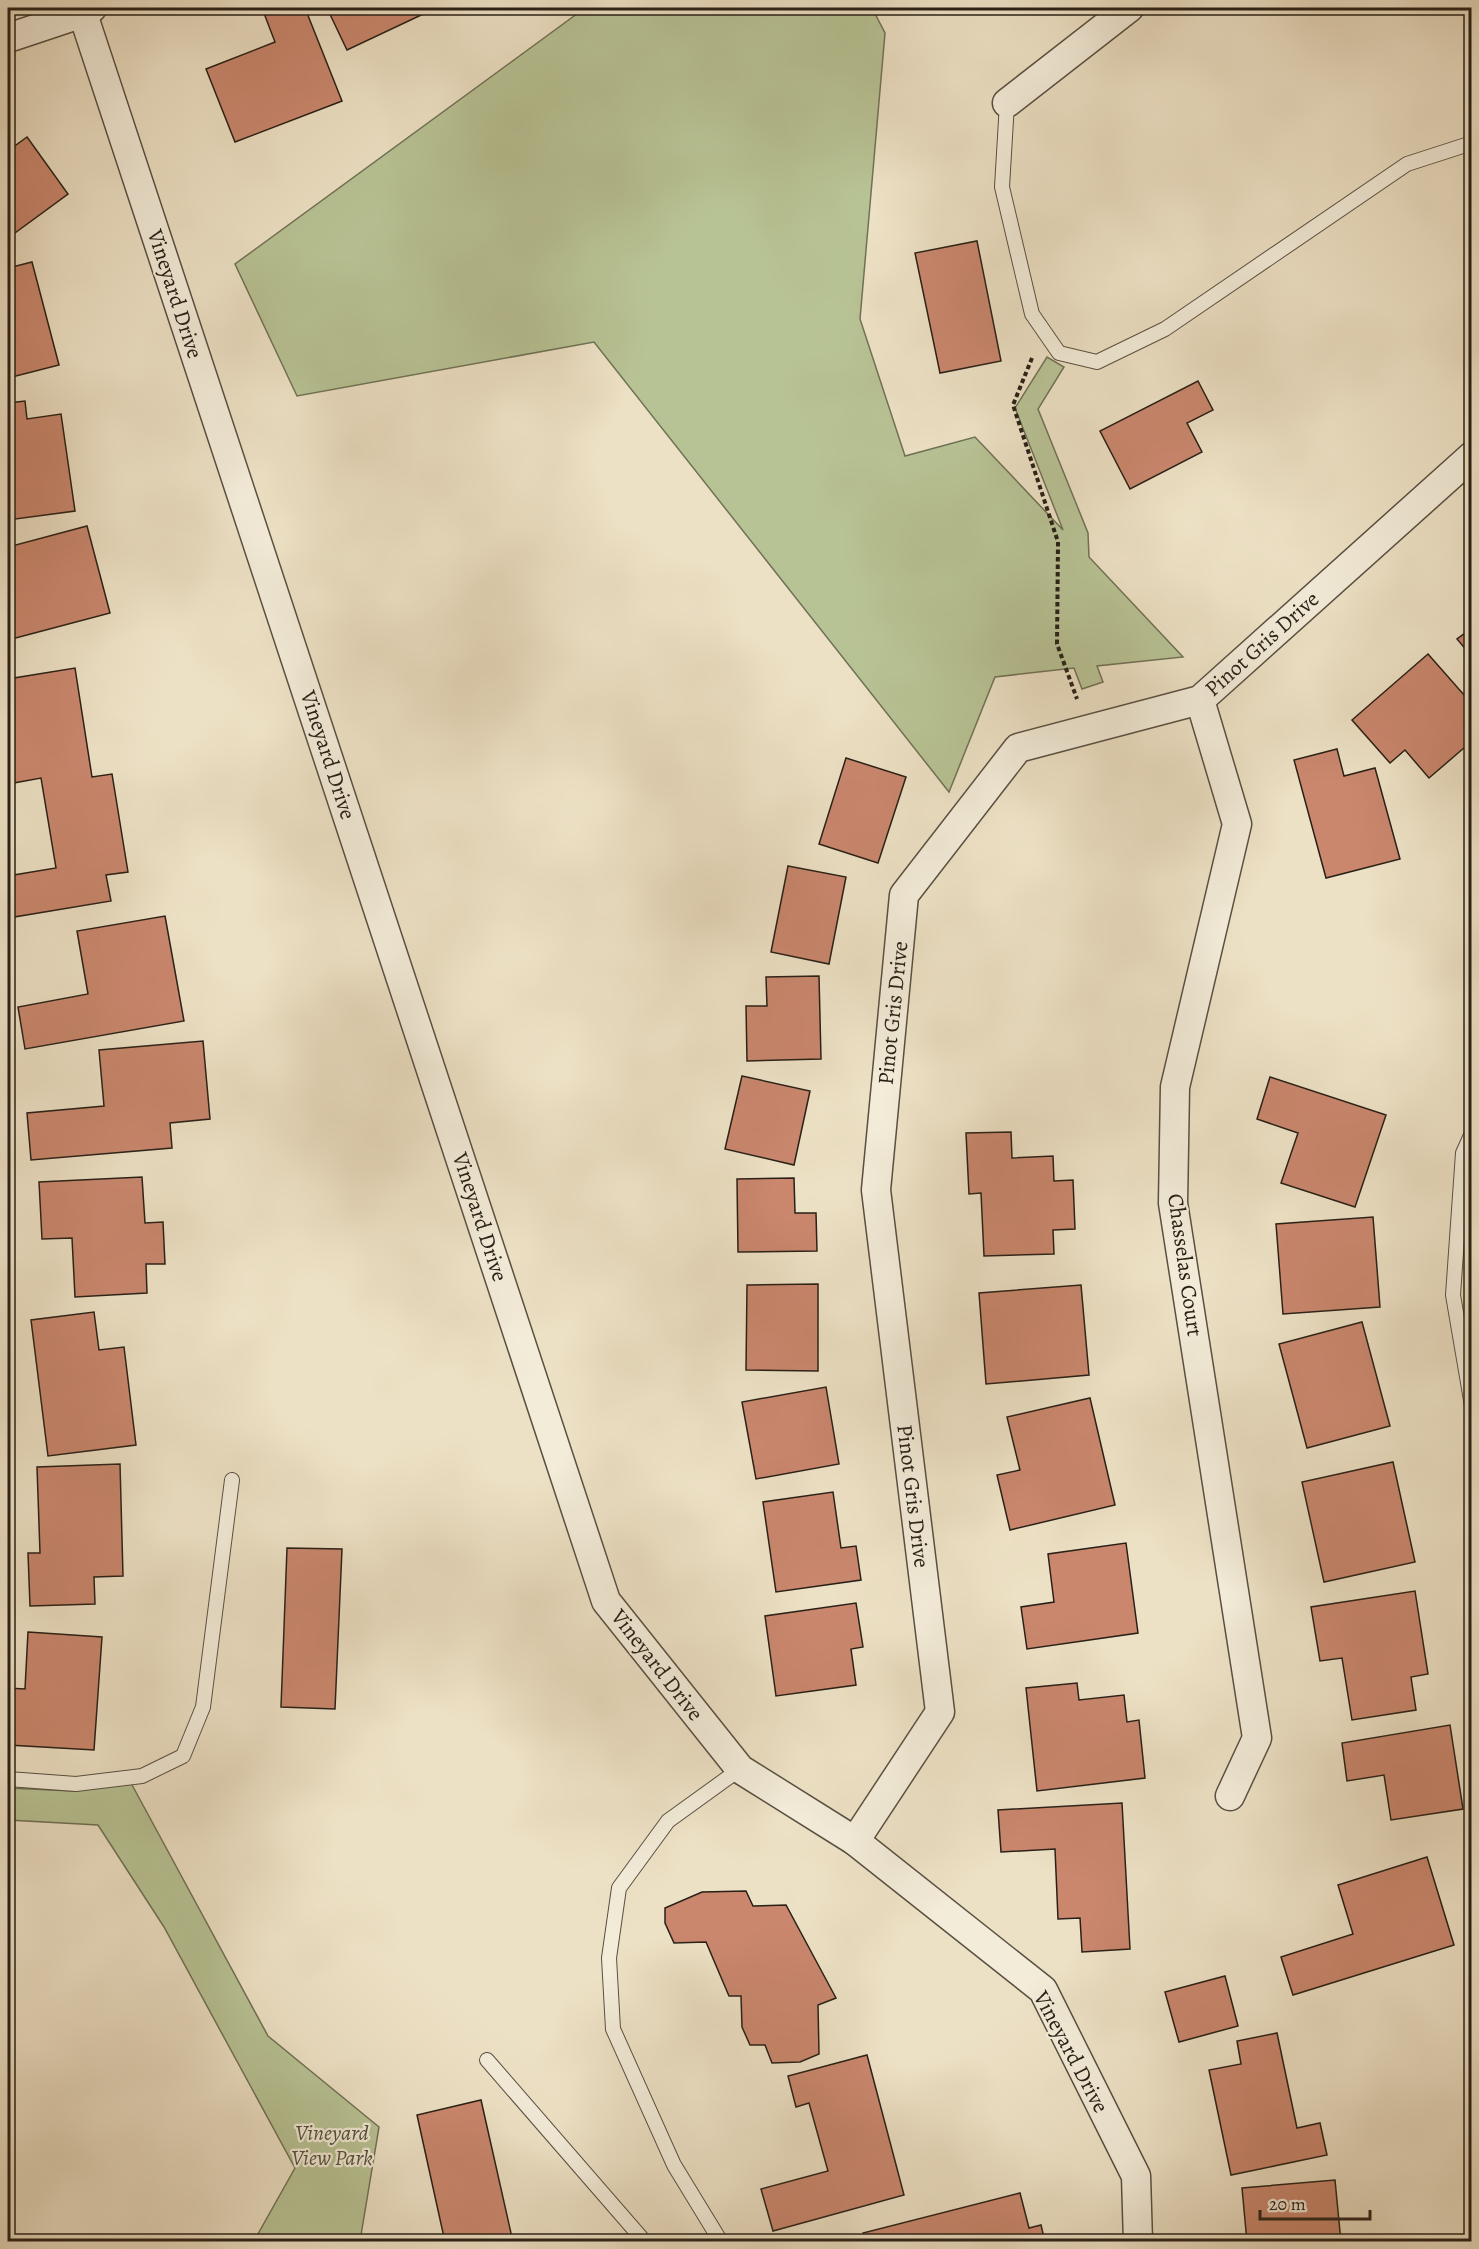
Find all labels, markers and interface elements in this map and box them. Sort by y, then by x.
street label: Vineyard Drive [140,225,210,362]
street label: Pinot Gris Drive [1198,585,1326,703]
street label: Vineyard Drive [293,686,363,823]
street label: Pinot Gris Drive [871,940,915,1086]
street label: Vineyard Drive [445,1148,515,1285]
street label: Chasselas Court [1160,1192,1210,1338]
street label: Pinot Gris Drive [889,1423,937,1569]
street label: Vineyard Drive [603,1602,710,1727]
street label: Vineyard Drive [1026,1985,1116,2118]
park label: Vineyard View Park [291,2118,373,2173]
scale bar [1260,2183,1370,2221]
text: 20 m [1269,2192,1306,2216]

